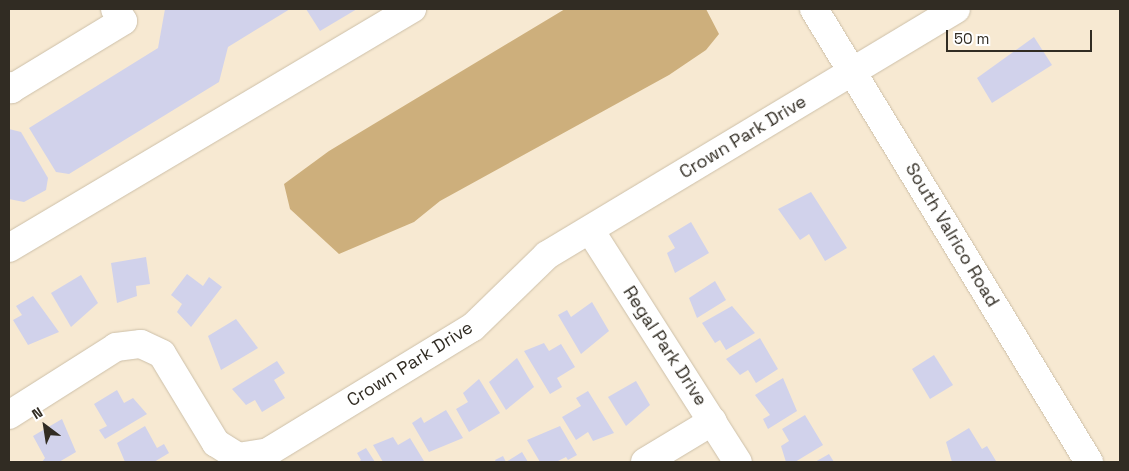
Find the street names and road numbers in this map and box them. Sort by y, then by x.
street label: Crown Park Drive [676,91,810,183]
street label: South Valrico Road [900,159,1004,311]
street label: Regal Park Drive [618,282,712,410]
street label: Crown Park Drive [343,317,477,411]

